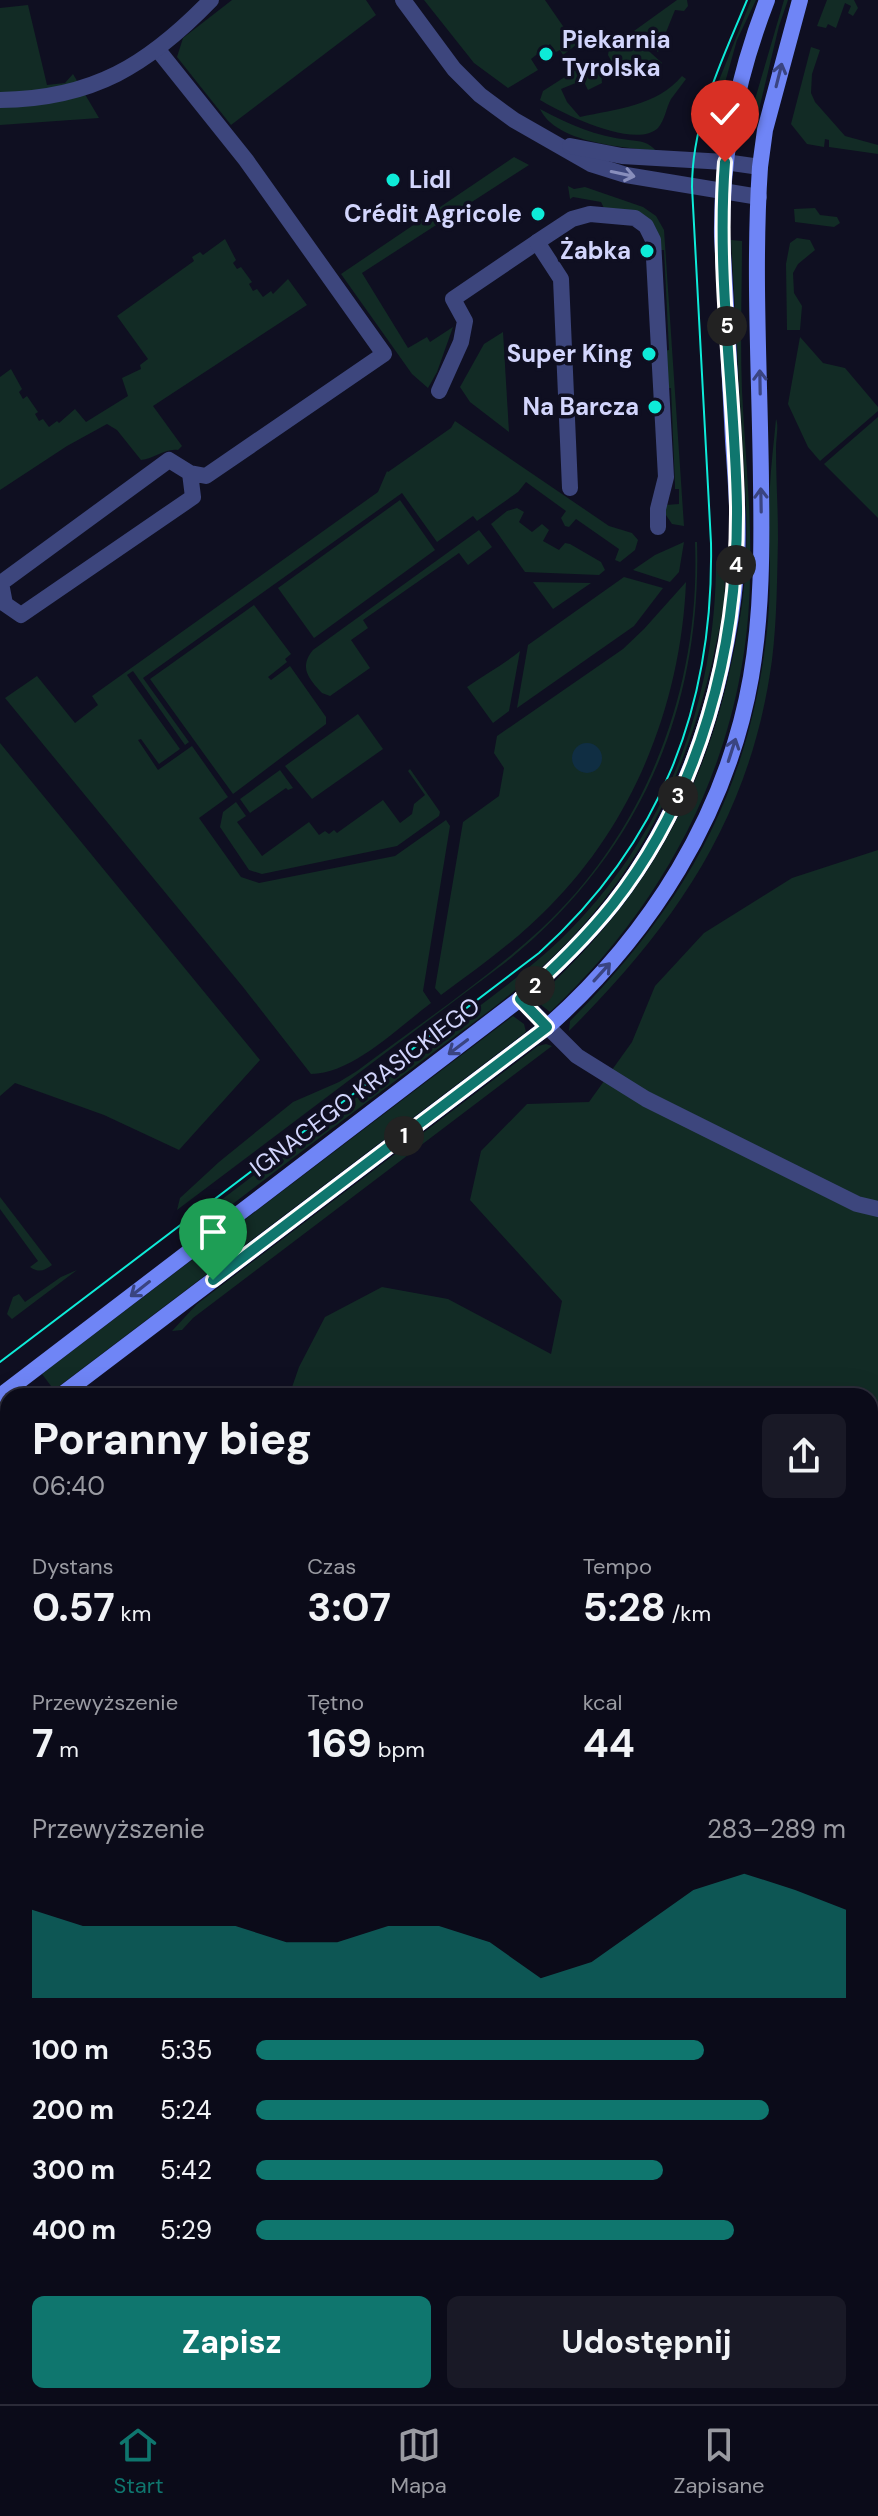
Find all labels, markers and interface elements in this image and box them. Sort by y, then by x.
place label: Piekarnia Tyrolska [562,24,671,83]
marker: Piekarnia Tyrolska [537,45,555,63]
one-way arrow [772,62,787,88]
pin [691,80,759,162]
icon: check [703,92,747,136]
place label: Lidl [409,164,451,195]
one-way arrow [610,168,635,183]
marker: Lidl [384,171,402,189]
place label: Crédit Agricole [344,198,522,229]
marker: Crédit Agricole [529,205,547,223]
place label: Żabka [560,235,631,266]
marker: Żabka [638,242,656,260]
pin: 5 [707,306,747,346]
text: 5 [720,311,734,340]
place label: Super King [507,338,633,369]
marker: Super King [640,345,658,363]
one-way arrow [752,369,768,396]
place label: Na Barcza [522,391,639,422]
marker: Na Barcza [646,398,664,416]
one-way arrow [753,487,769,514]
pin: 4 [716,545,756,585]
text: 4 [729,550,743,579]
one-way arrow [725,737,740,762]
pin: 3 [658,776,698,816]
text: 3 [671,781,685,810]
one-way arrow [593,963,611,983]
pin: 2 [515,966,555,1006]
text: 2 [529,971,541,1000]
street label: IGNACEGO KRASICKIEGO [243,990,486,1183]
one-way arrow [448,1038,469,1055]
pin: 1 [384,1116,424,1156]
text: 1 [400,1121,408,1150]
pin [179,1198,247,1280]
icon: arrive [191,1210,235,1254]
one-way arrow [130,1281,151,1298]
text: Poranny bieg [32,1410,312,1468]
button: share [762,1414,846,1498]
text: 06:40 [32,1469,105,1503]
text: Dystans [32,1552,114,1581]
text: Czas [307,1552,356,1581]
text: Tempo [583,1552,652,1581]
text: 0.57 [32,1581,115,1633]
text: 3:07 [307,1581,391,1633]
text: 5:28 [583,1581,666,1633]
text: km [115,1599,151,1628]
text: /km [666,1599,711,1628]
text: Przewyższenie [32,1688,178,1717]
text: Tętno [307,1688,364,1717]
text: kcal [583,1688,622,1717]
text: 7 [32,1717,53,1769]
text: 169 [307,1717,372,1769]
text: 44 [583,1717,635,1769]
text: m [53,1735,79,1764]
text: bpm [372,1735,425,1764]
text: Przewyższenie [32,1812,205,1846]
text: 283–289 m [707,1812,846,1846]
text: 100 m [32,2033,109,2067]
text: 5:35 [160,2033,212,2067]
text: 200 m [32,2093,114,2127]
text: 5:24 [160,2093,211,2127]
text: 300 m [32,2153,115,2187]
text: 5:42 [160,2153,212,2187]
text: 400 m [32,2213,116,2247]
text: 5:29 [160,2213,212,2247]
button: Zapisz [32,2296,431,2388]
button: Udostępnij [447,2296,846,2388]
tab: Start [113,2423,164,2500]
tab: Mapa [390,2423,447,2500]
tab: Zapisane [673,2423,765,2500]

